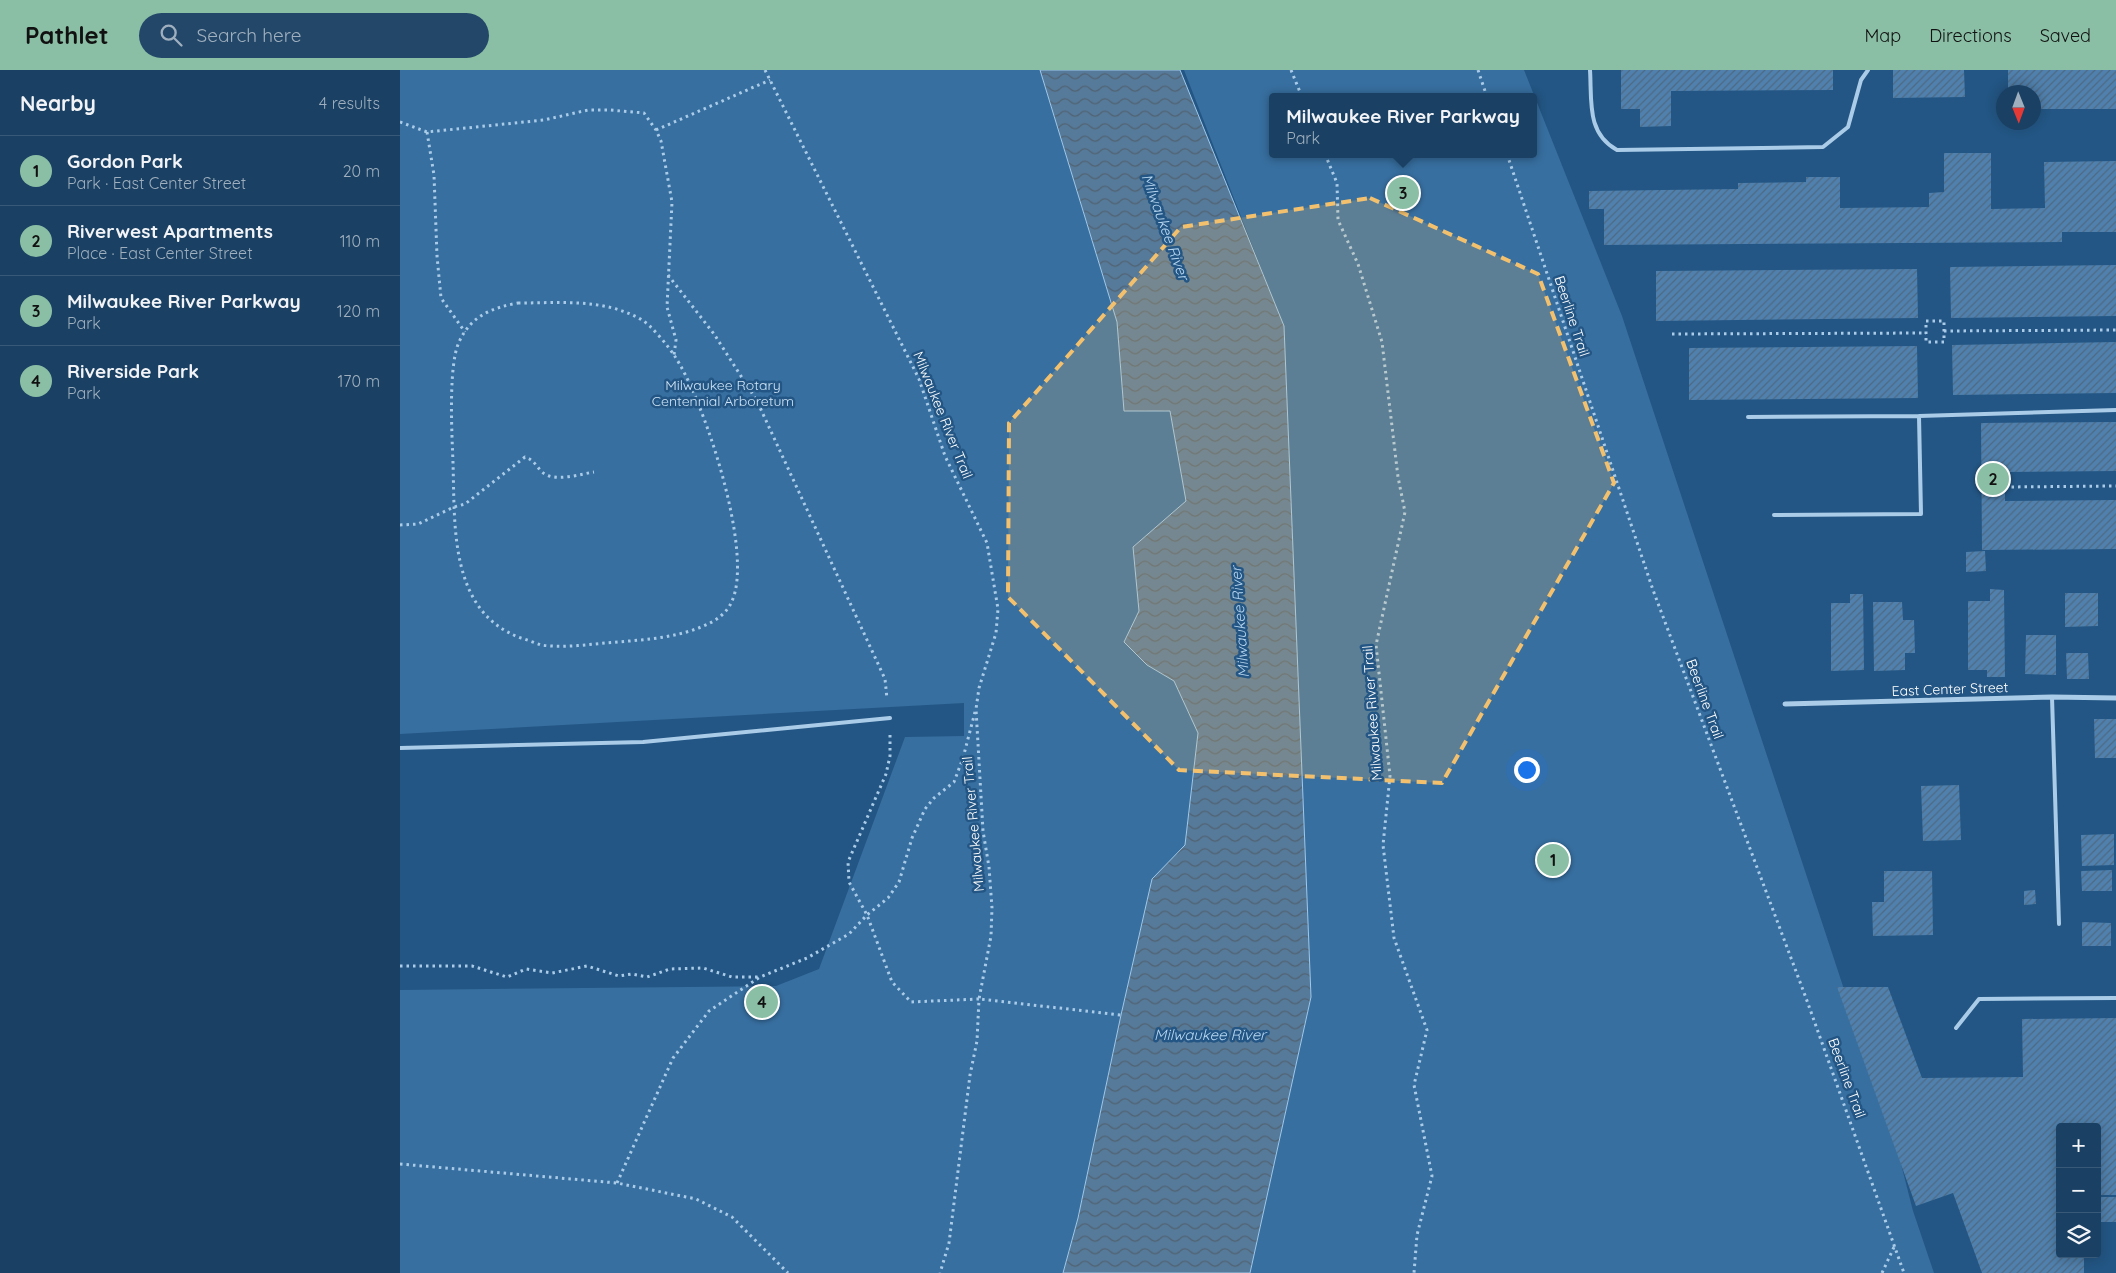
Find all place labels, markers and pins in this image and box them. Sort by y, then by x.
pin: 3 [1387,174,1419,212]
pin: 2 [1977,460,2009,498]
pin: 1 [1537,841,1569,879]
pin: 4 [746,983,778,1021]

